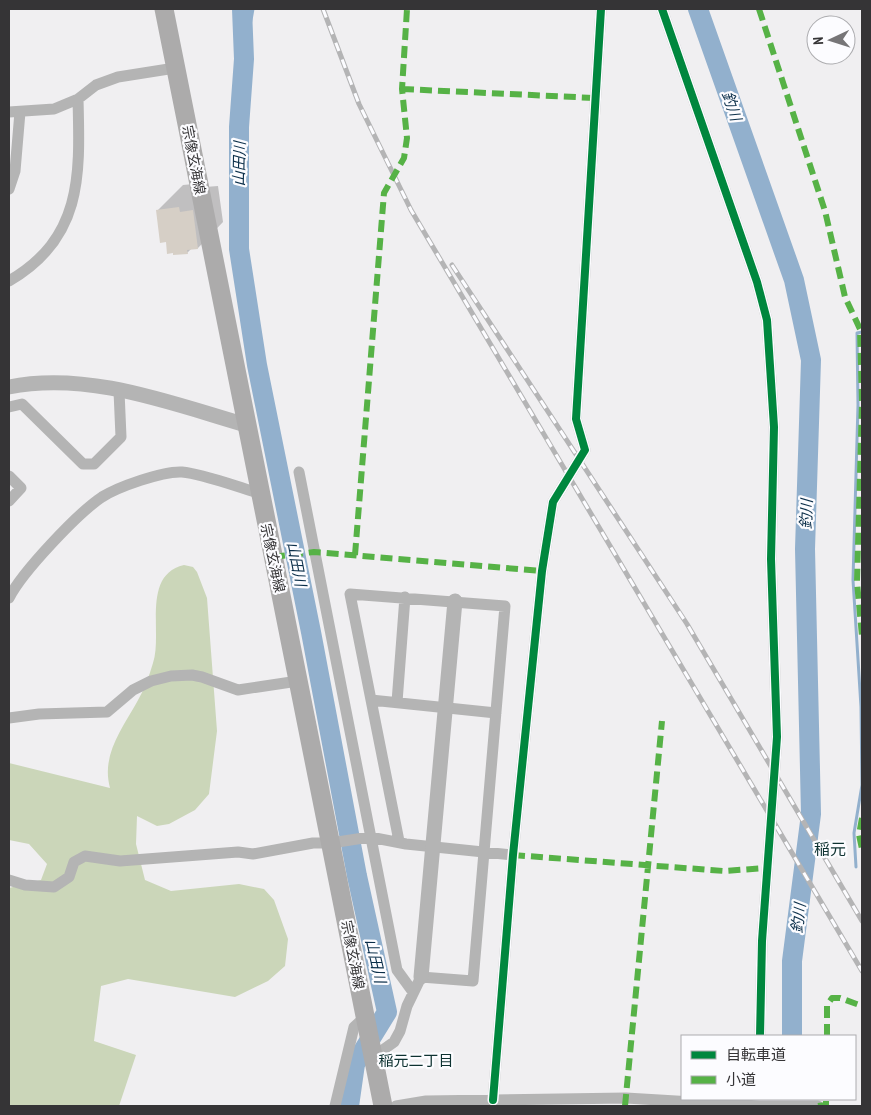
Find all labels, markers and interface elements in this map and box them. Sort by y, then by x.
north arrow [806,15,856,65]
text: N [809,37,827,45]
water label: 釣川 [718,89,747,125]
street label: 宗像玄海線 [178,124,210,196]
water label: 山田川 [229,139,249,187]
water label: 釣川 [796,497,816,529]
street label: 宗像玄海線 [257,522,289,594]
water label: 山田川 [283,540,311,590]
district label: 稲元 [814,839,846,859]
water label: 釣川 [787,900,810,934]
street label: 宗像玄海線 [337,919,369,991]
water label: 山田川 [362,937,391,987]
legend [681,1035,856,1100]
text: 自転車道 [726,1045,786,1064]
district label: 稲元二丁目 [378,1051,454,1070]
text: 小道 [726,1070,756,1089]

